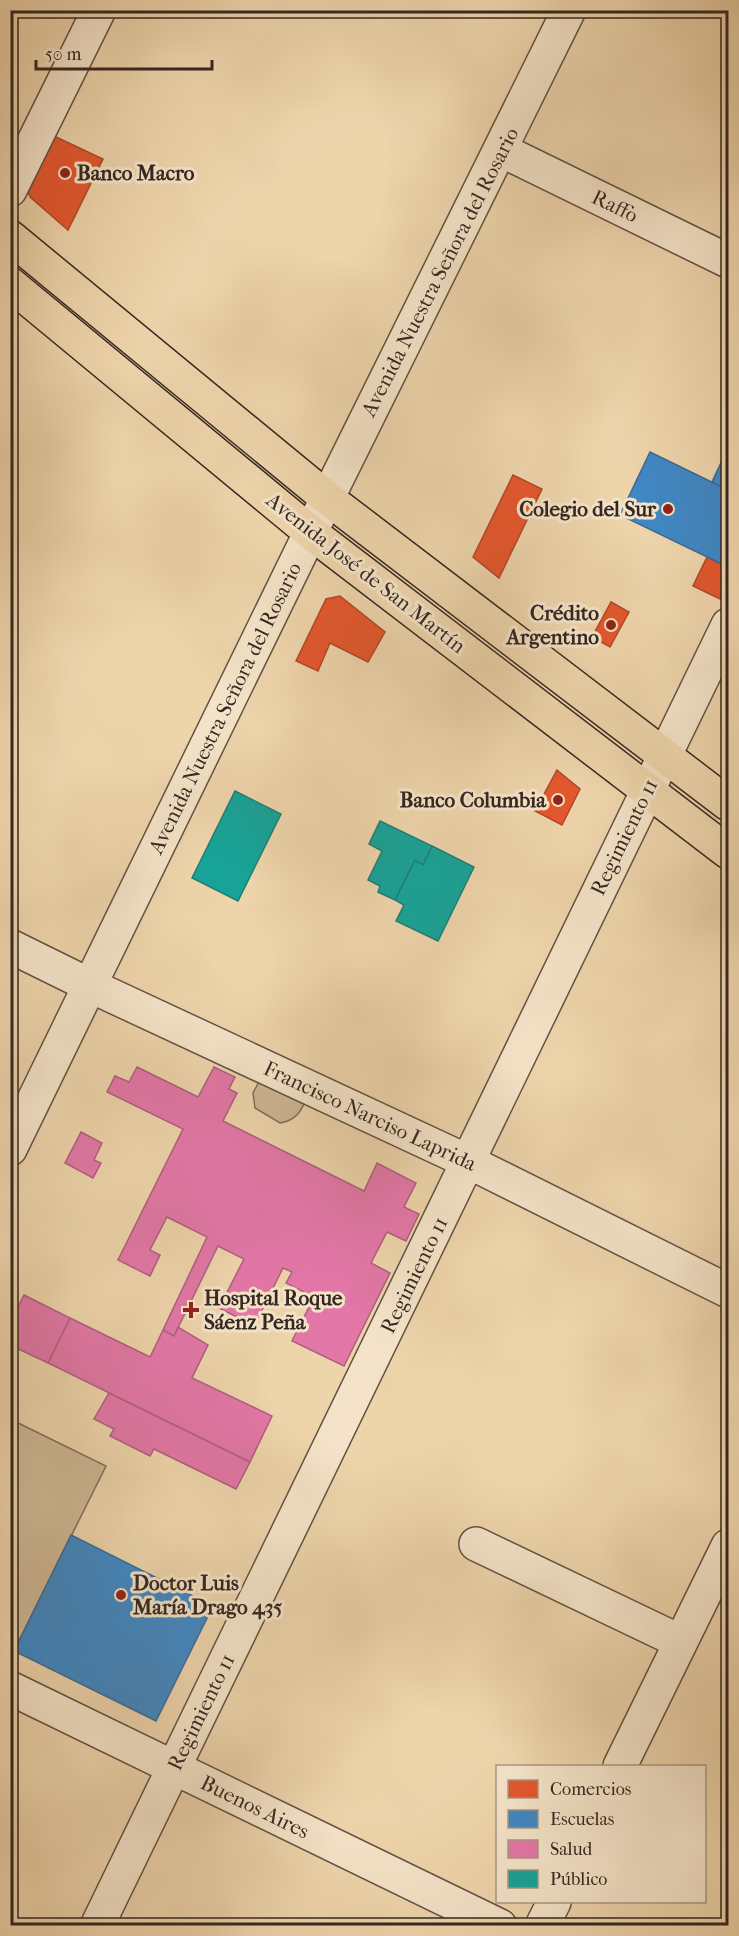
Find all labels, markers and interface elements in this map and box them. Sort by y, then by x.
scale bar [36,33,212,71]
text: 50 m [45,44,82,65]
street label: Avenida Nuestra Señora del Rosario [356,123,524,422]
place label: Banco Macro [77,161,195,185]
marker: Banco Macro [58,166,72,180]
street label: Raffo [588,185,642,227]
street label: Avenida José de San Martín [261,487,470,658]
place label: Colegio del Sur [519,497,657,521]
marker: Colegio del Sur [661,502,675,516]
street label: Avenida Nuestra Señora del Rosario [143,558,306,859]
place label: Crédito Argentino [504,601,599,649]
marker: Crédito Argentino [604,618,618,632]
street label: Regimiento 11 [585,775,663,899]
place label: Banco Columbia [400,788,547,812]
marker: Banco Columbia [551,793,565,807]
street label: Francisco Narciso Laprida [260,1056,480,1176]
street label: Regimiento 11 [375,1213,453,1337]
place label: Hospital Roque Sáenz Peña [204,1286,343,1334]
marker: Hospital Roque Sáenz Peña [182,1301,200,1319]
place label: Doctor Luis María Drago 435 [132,1571,282,1620]
marker: Doctor Luis María Drago 435 [114,1588,128,1602]
street label: Regimiento 11 [162,1650,240,1774]
legend [496,1765,706,1903]
street label: Buenos Aires [197,1770,313,1844]
text: Comercios [550,1779,632,1800]
text: Escuelas [550,1809,615,1830]
text: Salud [550,1839,593,1860]
text: Público [550,1869,607,1890]

